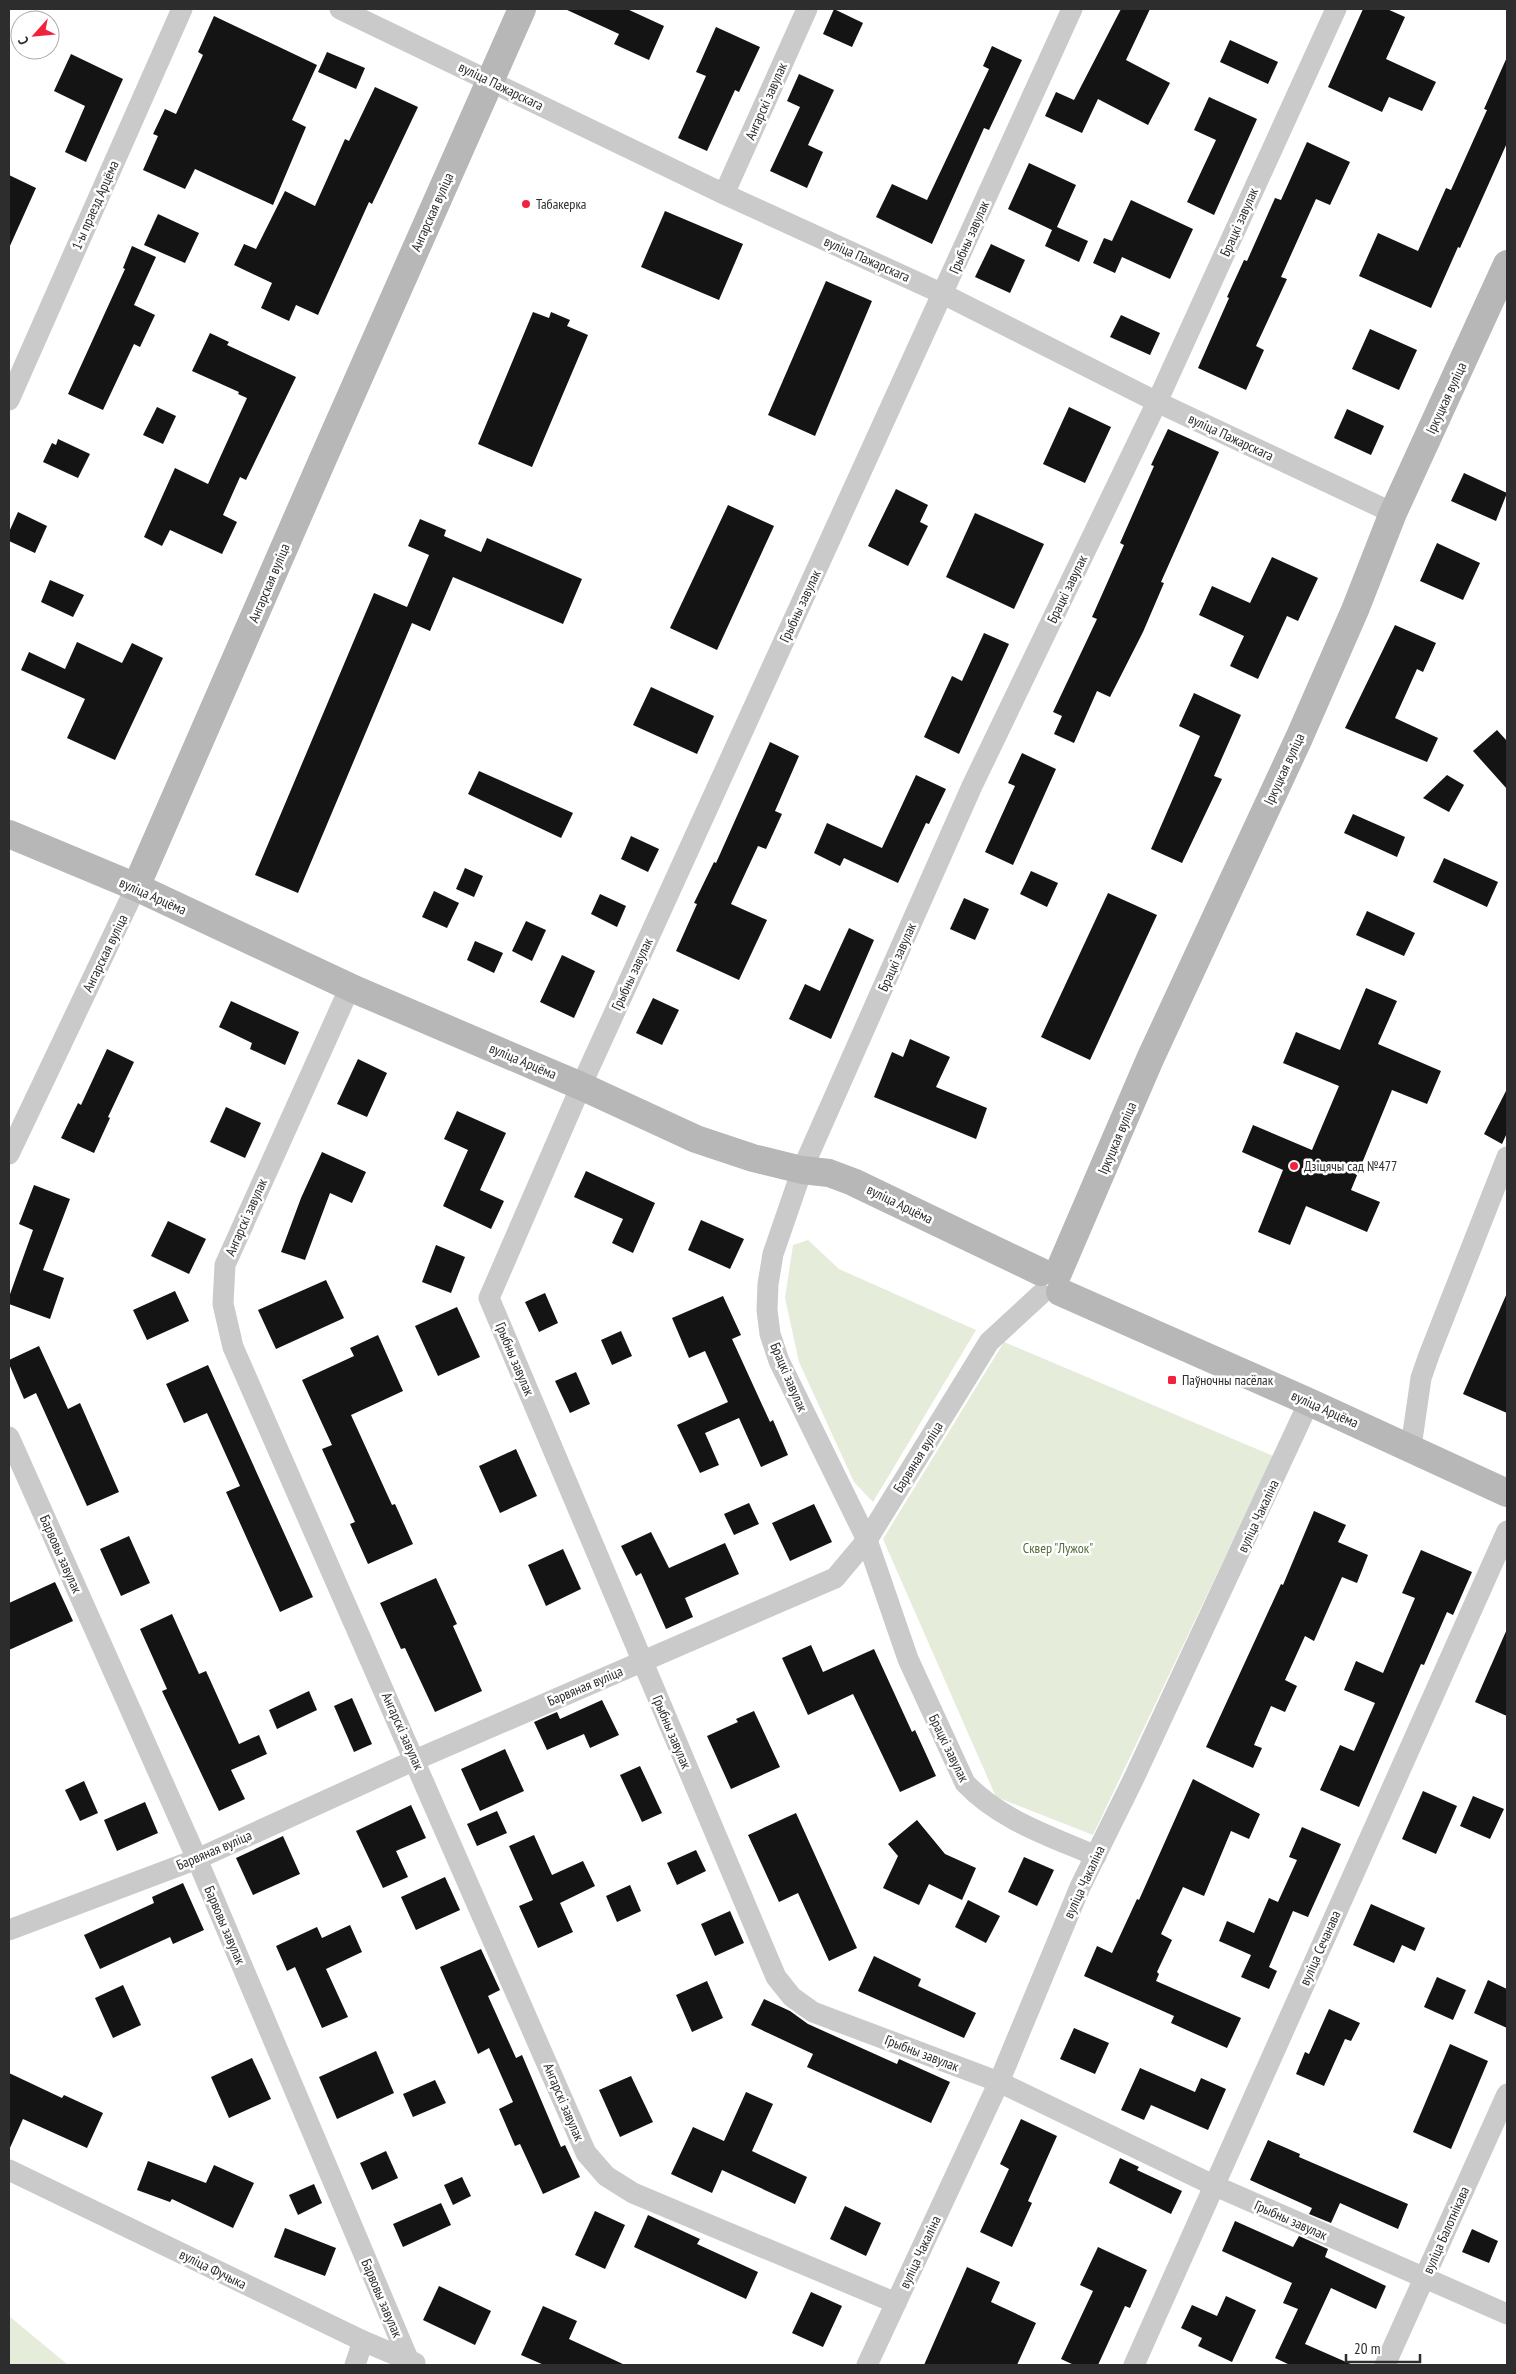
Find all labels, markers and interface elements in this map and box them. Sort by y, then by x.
north arrow [10,10,60,60]
text: С [14,33,33,48]
street label: вуліца Пажарскага [456,58,546,114]
street label: Ангарскі завулак [741,59,791,143]
street label: 1-ы праезд Арцёма [67,158,123,252]
street label: Ангарская вуліца [407,170,457,254]
street label: Брацкі завулак [1216,184,1262,259]
place label: Табакерка [536,195,586,213]
street label: Грыбны завулак [945,197,993,276]
marker: Табакерка [520,198,532,210]
street label: вуліца Пажарскага [821,232,913,286]
street label: Іркуцкая вуліца [1422,359,1470,437]
street label: вуліца Пажарскага [1185,409,1277,465]
street label: Ангарская вуліца [244,541,294,625]
street label: Брацкі завулак [1043,552,1091,626]
street label: Грыбны завулак [775,566,825,645]
street label: Іркуцкая вуліца [1260,730,1308,808]
street label: вуліца Арцёма [117,873,189,919]
street label: Ангарская вуліца [78,911,132,995]
street label: Брацкі завулак [874,919,920,994]
street label: Грыбны завулак [607,934,657,1013]
street label: вуліца Арцёма [487,1039,559,1083]
street label: Іркуцкая вуліца [1094,1099,1140,1177]
place label: Дзіцячы сад №477 [1304,1157,1397,1175]
marker: Дзіцячы сад №477 [1288,1160,1300,1172]
street label: Ангарскі завулак [221,1175,271,1259]
street label: вуліца Арцёма [864,1180,936,1228]
street label: Грыбны завулак [491,1320,539,1399]
street label: Брацкі завулак [766,1340,812,1415]
place label: Паўночны пасёлак [1182,1371,1274,1389]
marker: Паўночны пасёлак [1166,1374,1178,1386]
street label: вуліца Арцёма [1289,1386,1361,1432]
street label: Барвяная вуліца [889,1418,947,1496]
street label: вуліца Чакаліна [1233,1477,1283,1555]
street label: Барвовы завулак [36,1512,86,1596]
park label: Сквер "Лужок" [1023,1539,1093,1557]
street label: Барвяная вуліца [545,1662,625,1710]
street label: Ангарскі завулак [378,1689,428,1773]
street label: Грыбны завулак [648,1693,696,1772]
street label: Брацкі завулак [925,1711,973,1785]
street label: Барвяная вуліца [174,1826,254,1874]
street label: вуліца Чакаліна [1059,1843,1109,1921]
street label: Барвовы завулак [200,1883,250,1968]
street label: вуліца Сечанава [1295,1908,1345,1988]
street label: Грыбны завулак [882,2031,962,2076]
street label: Ангарскі завулак [540,2060,589,2144]
street label: вуліца Балотнікава [1419,2184,1473,2276]
street label: Грыбны завулак [1252,2196,1331,2244]
street label: вуліца Чакаліна [895,2213,945,2291]
street label: вуліца Фучыка [177,2245,249,2293]
street label: Барвовы завулак [357,2256,407,2341]
scale bar [1346,2332,1420,2364]
text: 20 m [1354,2339,1380,2358]

